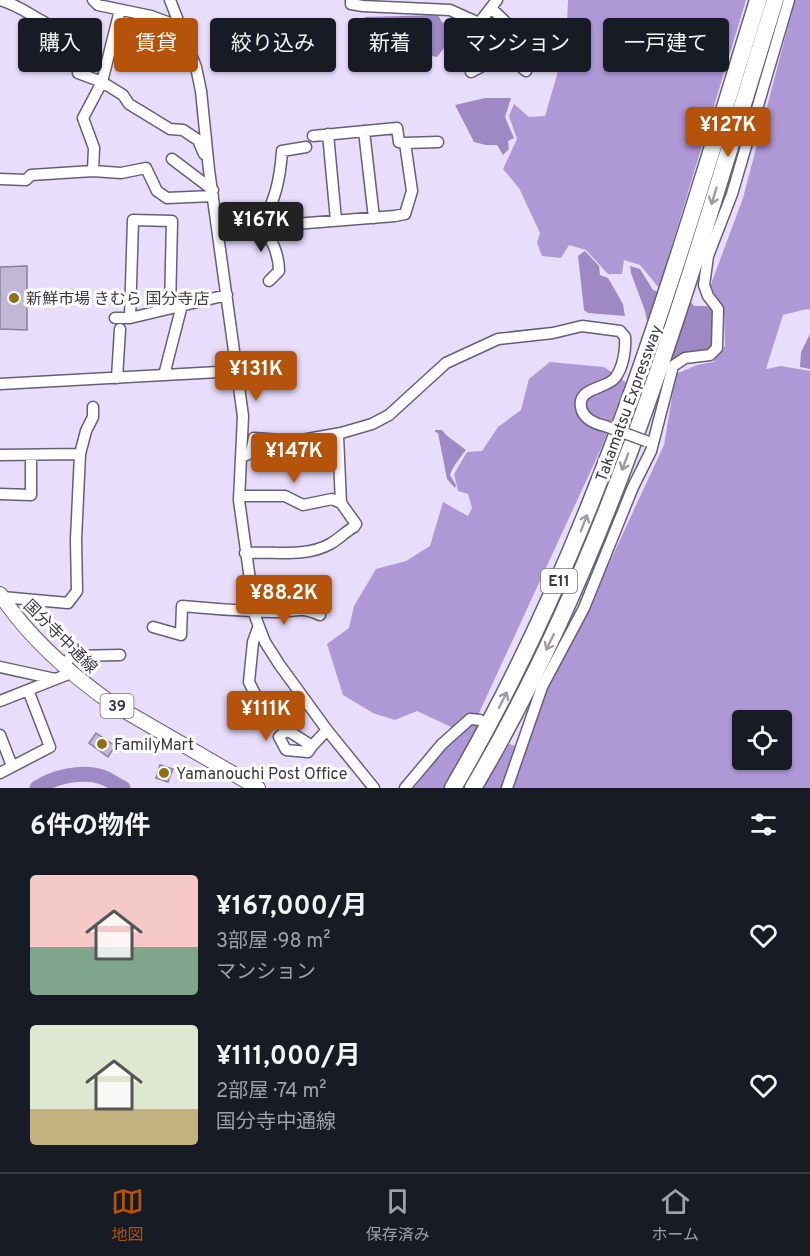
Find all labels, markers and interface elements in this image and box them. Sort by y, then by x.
chip: 購入 [18,18,102,72]
chip: 賃貸 [114,18,198,72]
chip: 絞り込み [210,18,336,72]
chip: 新着 [348,18,432,72]
chip: マンション [444,18,591,72]
chip: 一戸建て [603,18,729,72]
pin: ¥127K [686,107,770,158]
text: ¥127K [699,113,757,139]
one-way arrow [708,186,719,205]
pin: ¥167K [219,202,303,253]
text: ¥167K [232,208,290,234]
place label: 新鮮市場 きむら 国分寺店 [26,290,210,310]
marker: 新鮮市場 きむら 国分寺店 [7,291,21,305]
street label: Takamatsu Expressway [592,323,668,485]
pin: ¥131K [214,351,298,402]
text: ¥131K [229,357,283,383]
pin: ¥147K [252,433,336,484]
text: ¥147K [265,439,323,465]
one-way arrow [619,452,630,471]
one-way arrow [579,514,590,533]
road number: E11 [541,569,577,593]
pin: ¥88.2K [235,575,333,626]
text: ¥88.2K [250,581,318,607]
street label: 国分寺中通線 [19,596,101,678]
one-way arrow [544,633,556,651]
pin: ¥111K [224,691,308,742]
one-way arrow [497,692,509,710]
road number: 39 [100,694,134,718]
text: ¥111K [241,697,291,723]
map controls [732,710,792,770]
button: locate [732,710,792,770]
place label: FamilyMart [114,736,194,756]
marker: FamilyMart [95,737,109,751]
place label: Yamanouchi Post Office [176,765,347,785]
marker: Yamanouchi Post Office [157,766,171,780]
icon: filters [747,808,780,841]
text: 6件の物件 [30,811,150,844]
text: ¥167,000/月 [216,891,367,924]
icon: home [78,899,150,971]
icon: heart [747,919,780,952]
text: 3部屋 · 98 m² [216,929,330,955]
text: マンション [216,960,316,986]
text: ¥111,000/月 [216,1041,361,1074]
icon: home [78,1049,150,1121]
icon: heart [747,1069,780,1102]
text: 2部屋 · 74 m² [216,1079,327,1105]
text: 国分寺中通線 [216,1110,336,1136]
tab: 地図 [111,1185,144,1246]
tab: 保存済み [366,1185,430,1246]
tab: ホーム [652,1185,699,1246]

